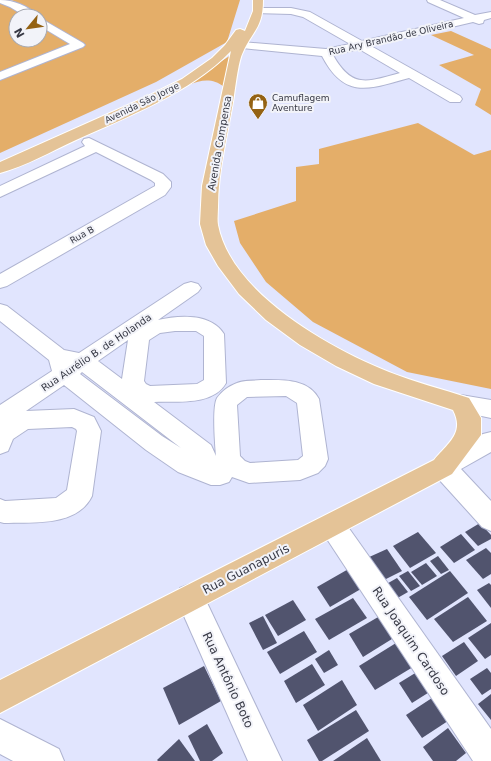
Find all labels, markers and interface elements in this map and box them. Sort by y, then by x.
north arrow [8,8,48,48]
street label: Rua Ary Brandão de Oliveira [328,19,454,57]
text: N [12,25,28,40]
street label: Avenida São Jorge [103,80,181,125]
shop icon: Camuflagem Aventure [247,92,269,120]
place label: Camuflagem Aventure [272,93,329,113]
street label: Avenida Compensa [206,95,233,191]
street label: Rua B [68,224,96,246]
street label: Rua Aurélio B. de Holanda [39,311,153,393]
street label: Rua Guanapuris [200,541,292,597]
street label: Rua Joaquim Cardoso [369,584,453,698]
street label: Rua Antônio Boto [200,630,256,730]

